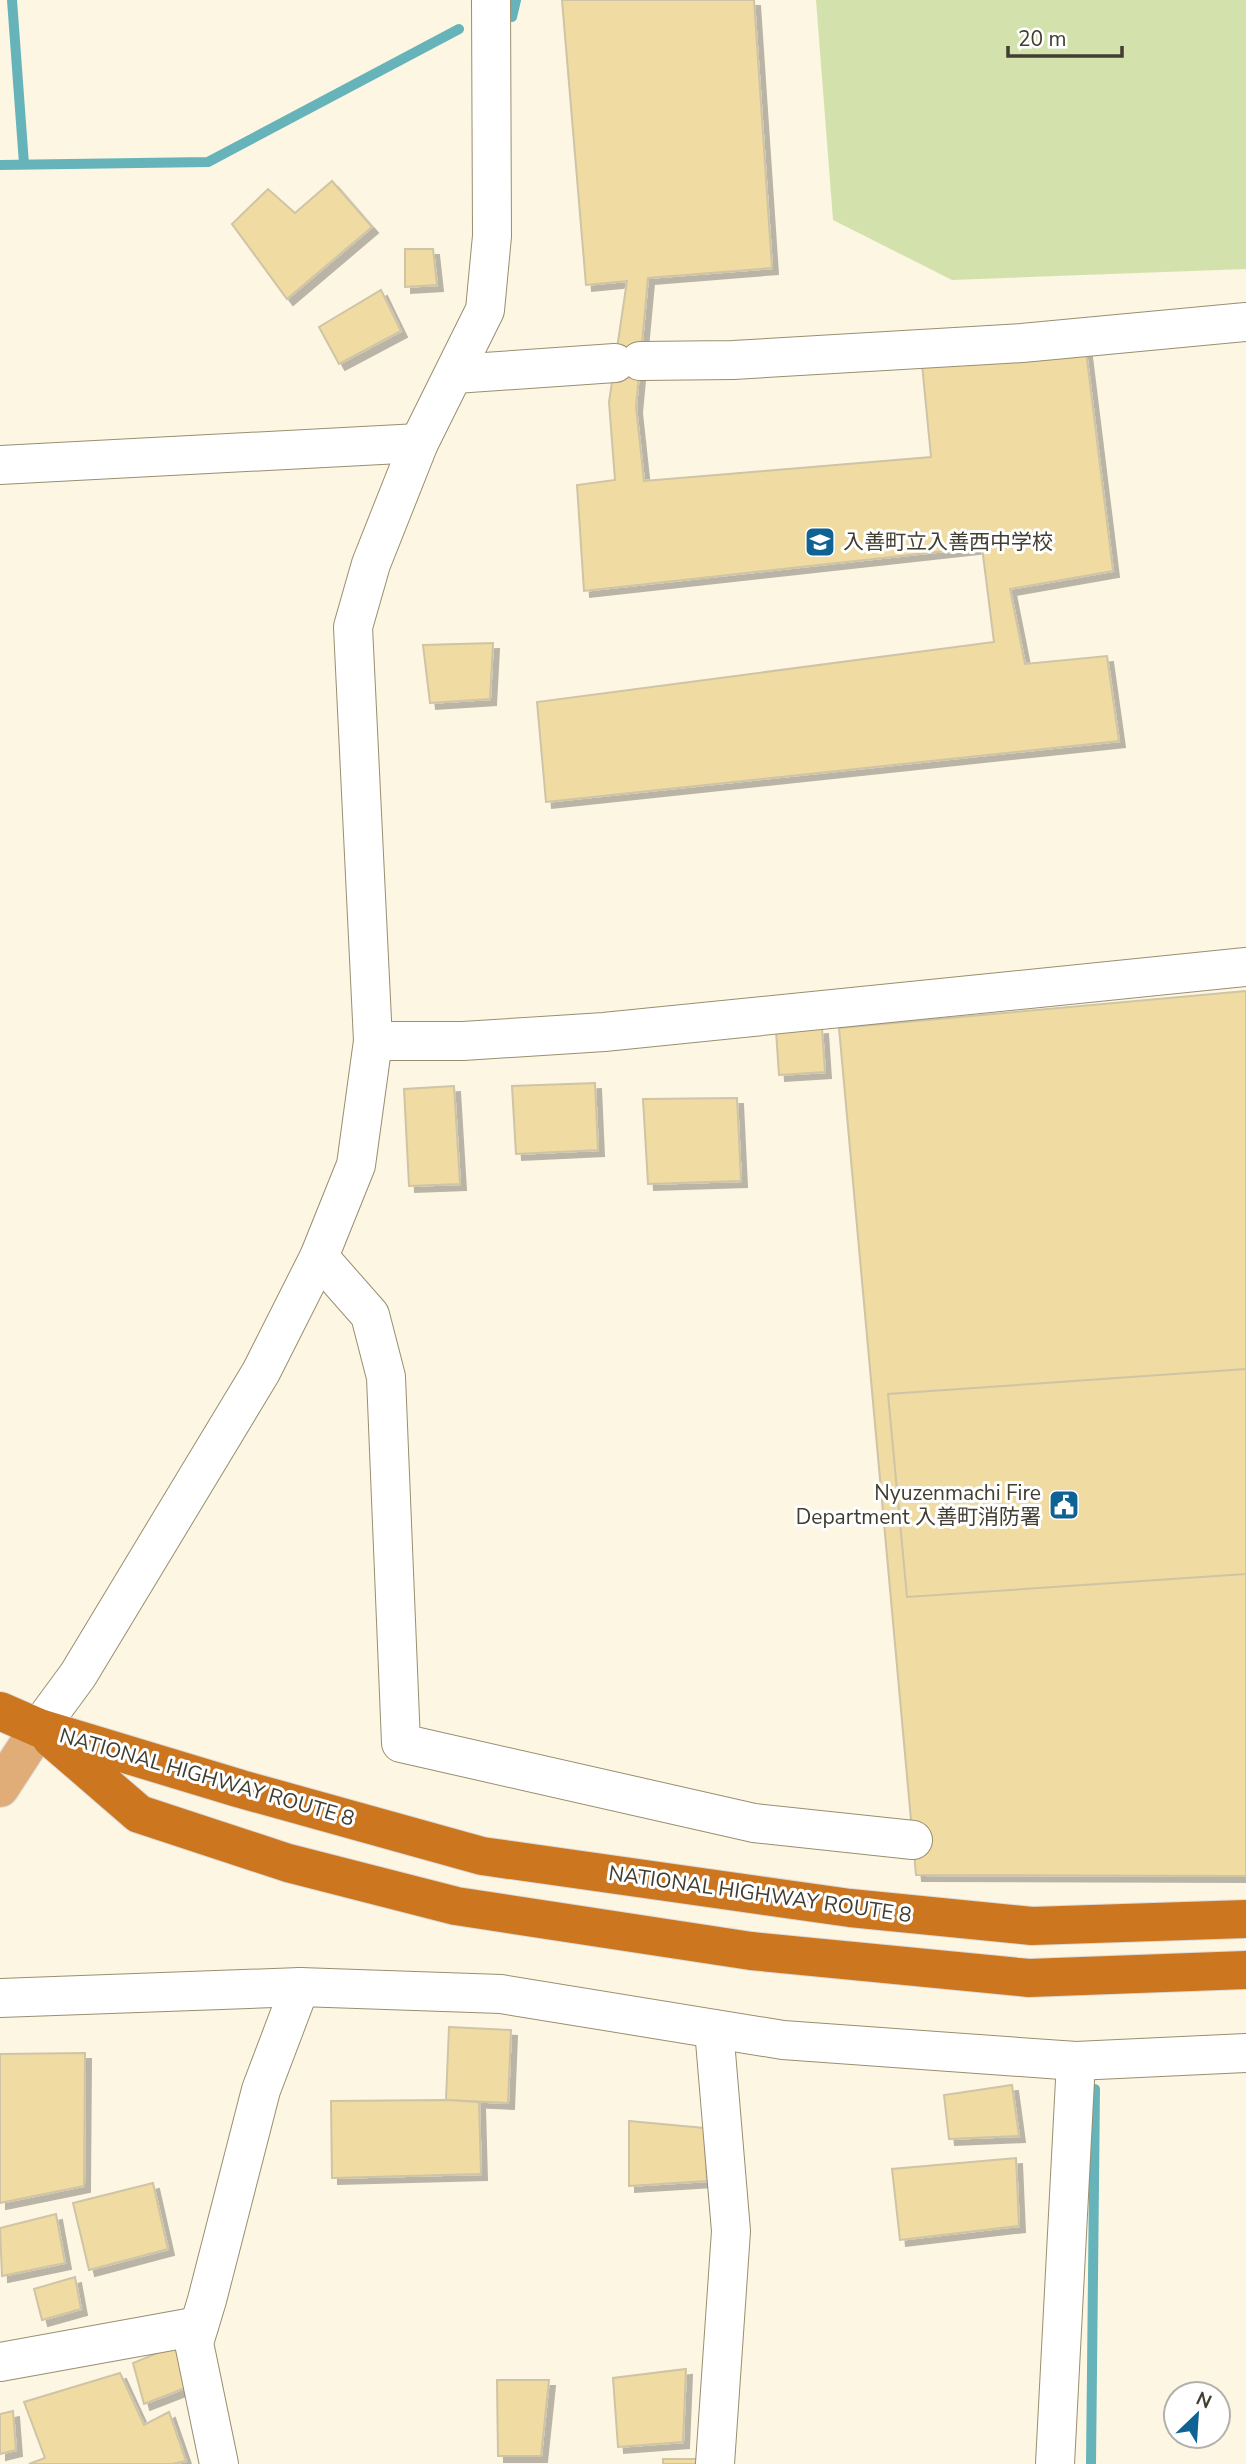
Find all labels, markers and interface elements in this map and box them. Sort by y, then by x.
scale bar [1008,14,1122,58]
text: 20 m [1018,25,1067,53]
school or university icon: 入善町立入善西中学校 [803,525,837,559]
place label: 入善町立入善西中学校 [843,528,1053,556]
place label: Nyuzenmachi Fire Department 入善町消防署 [796,1479,1041,1531]
public building icon: Nyuzenmachi Fire Department 入善町消防署 [1047,1488,1081,1522]
street label: NATIONAL HIGHWAY ROUTE 8 [56,1721,358,1833]
street label: NATIONAL HIGHWAY ROUTE 8 [607,1859,913,1929]
north arrow [1162,2380,1232,2450]
text: N [1192,2386,1216,2415]

